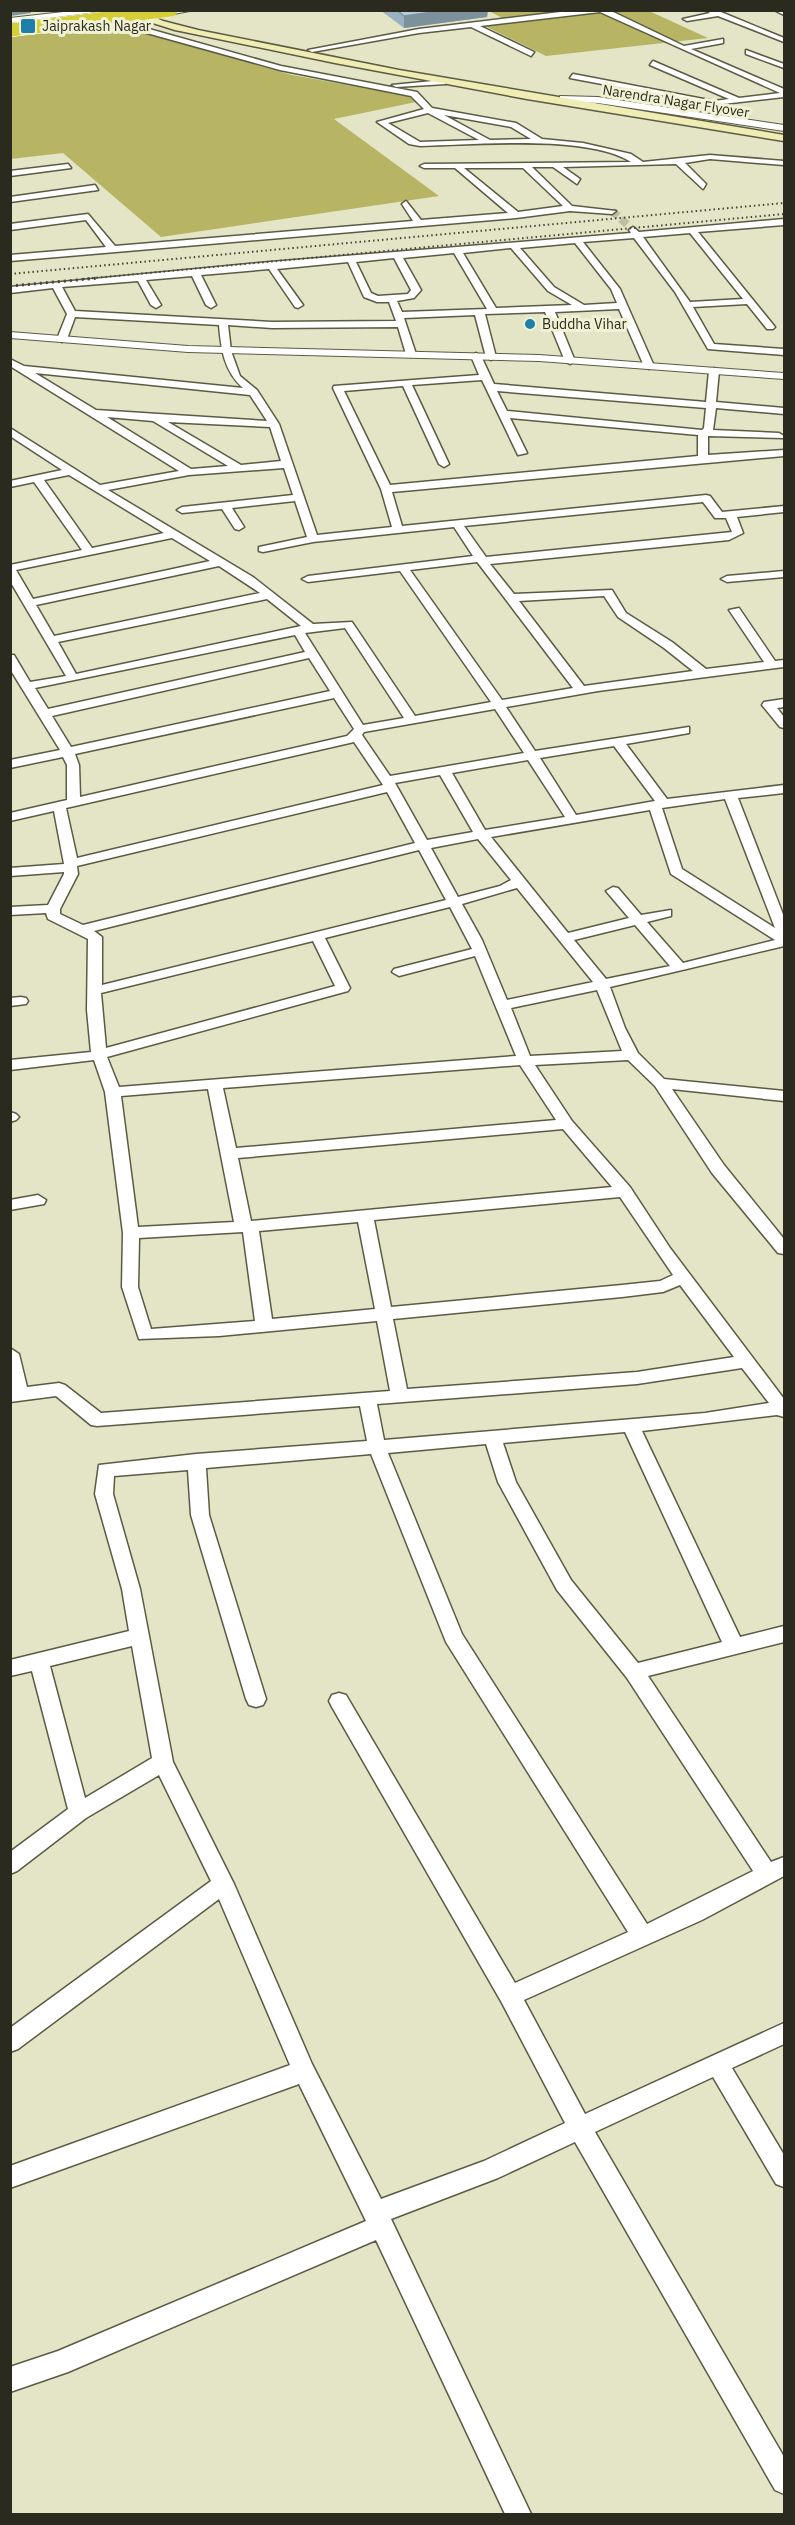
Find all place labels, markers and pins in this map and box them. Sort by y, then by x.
marker: Jaiprakash Nagar [19,17,37,35]
place label: Jaiprakash Nagar [42,17,151,35]
place label: Buddha Vihar [542,315,627,333]
marker: Buddha Vihar [523,317,537,331]

